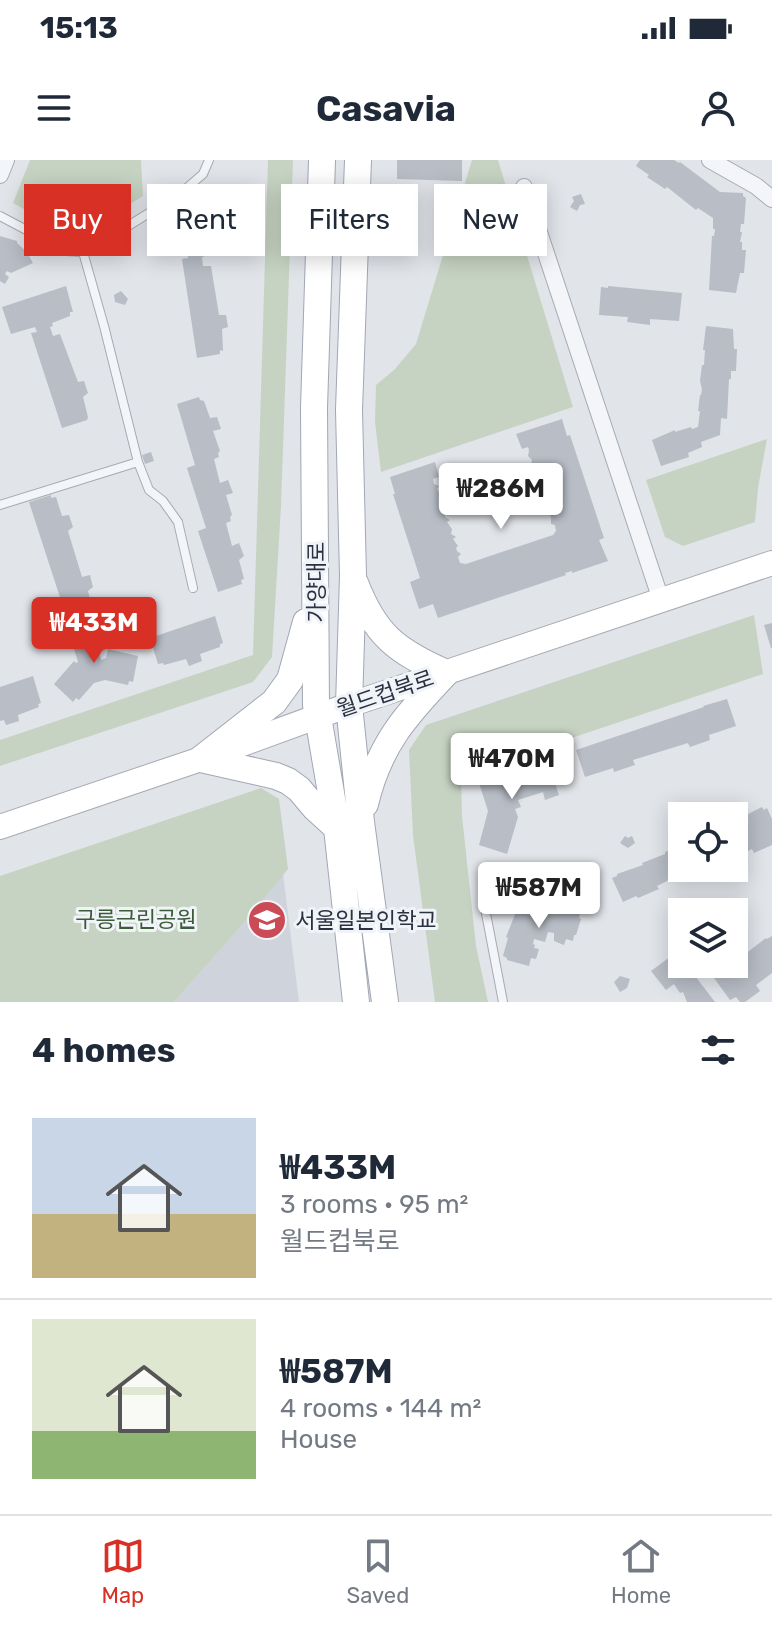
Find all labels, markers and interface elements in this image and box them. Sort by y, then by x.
text: 15:13 [40,10,118,46]
icon: menu [32,86,76,130]
icon: person [696,86,740,130]
text: Casavia [316,87,456,130]
chip: Buy [24,184,131,256]
chip: Rent [147,184,265,256]
chip: Filters [281,184,418,256]
chip: New [434,184,547,256]
pin: ₩286M [445,463,557,531]
text: ₩286M [457,473,545,504]
street label: 가양대로 [303,542,330,622]
pin: ₩433M [38,597,150,665]
text: ₩433M [50,607,138,638]
street label: 월드컵북로 [333,664,437,723]
pin: ₩470M [456,733,568,801]
text: ₩470M [469,743,555,774]
map controls [668,802,748,978]
button: locate [668,802,748,882]
pin: ₩587M [483,862,595,930]
text: ₩587M [496,872,582,903]
button: layers [668,898,748,978]
school or university icon: 서울일본인학교 [246,899,288,941]
park label: 구릉근린공원 [75,906,197,933]
place label: 서울일본인학교 [295,907,437,934]
icon: filters [696,1028,740,1072]
text: 4 homes [32,1030,175,1071]
text: ₩433M [280,1147,396,1188]
icon: home [96,1150,192,1246]
text: 3 rooms · 95 m² [280,1189,468,1220]
text: 월드컵북로 [280,1226,400,1257]
icon: home [96,1351,192,1447]
text: ₩587M [280,1351,393,1392]
text: 4 rooms · 144 m² [280,1393,481,1424]
text: House [280,1424,357,1455]
tab: Map [101,1534,145,1609]
tab: Saved [346,1534,409,1609]
tab: Home [611,1534,671,1609]

